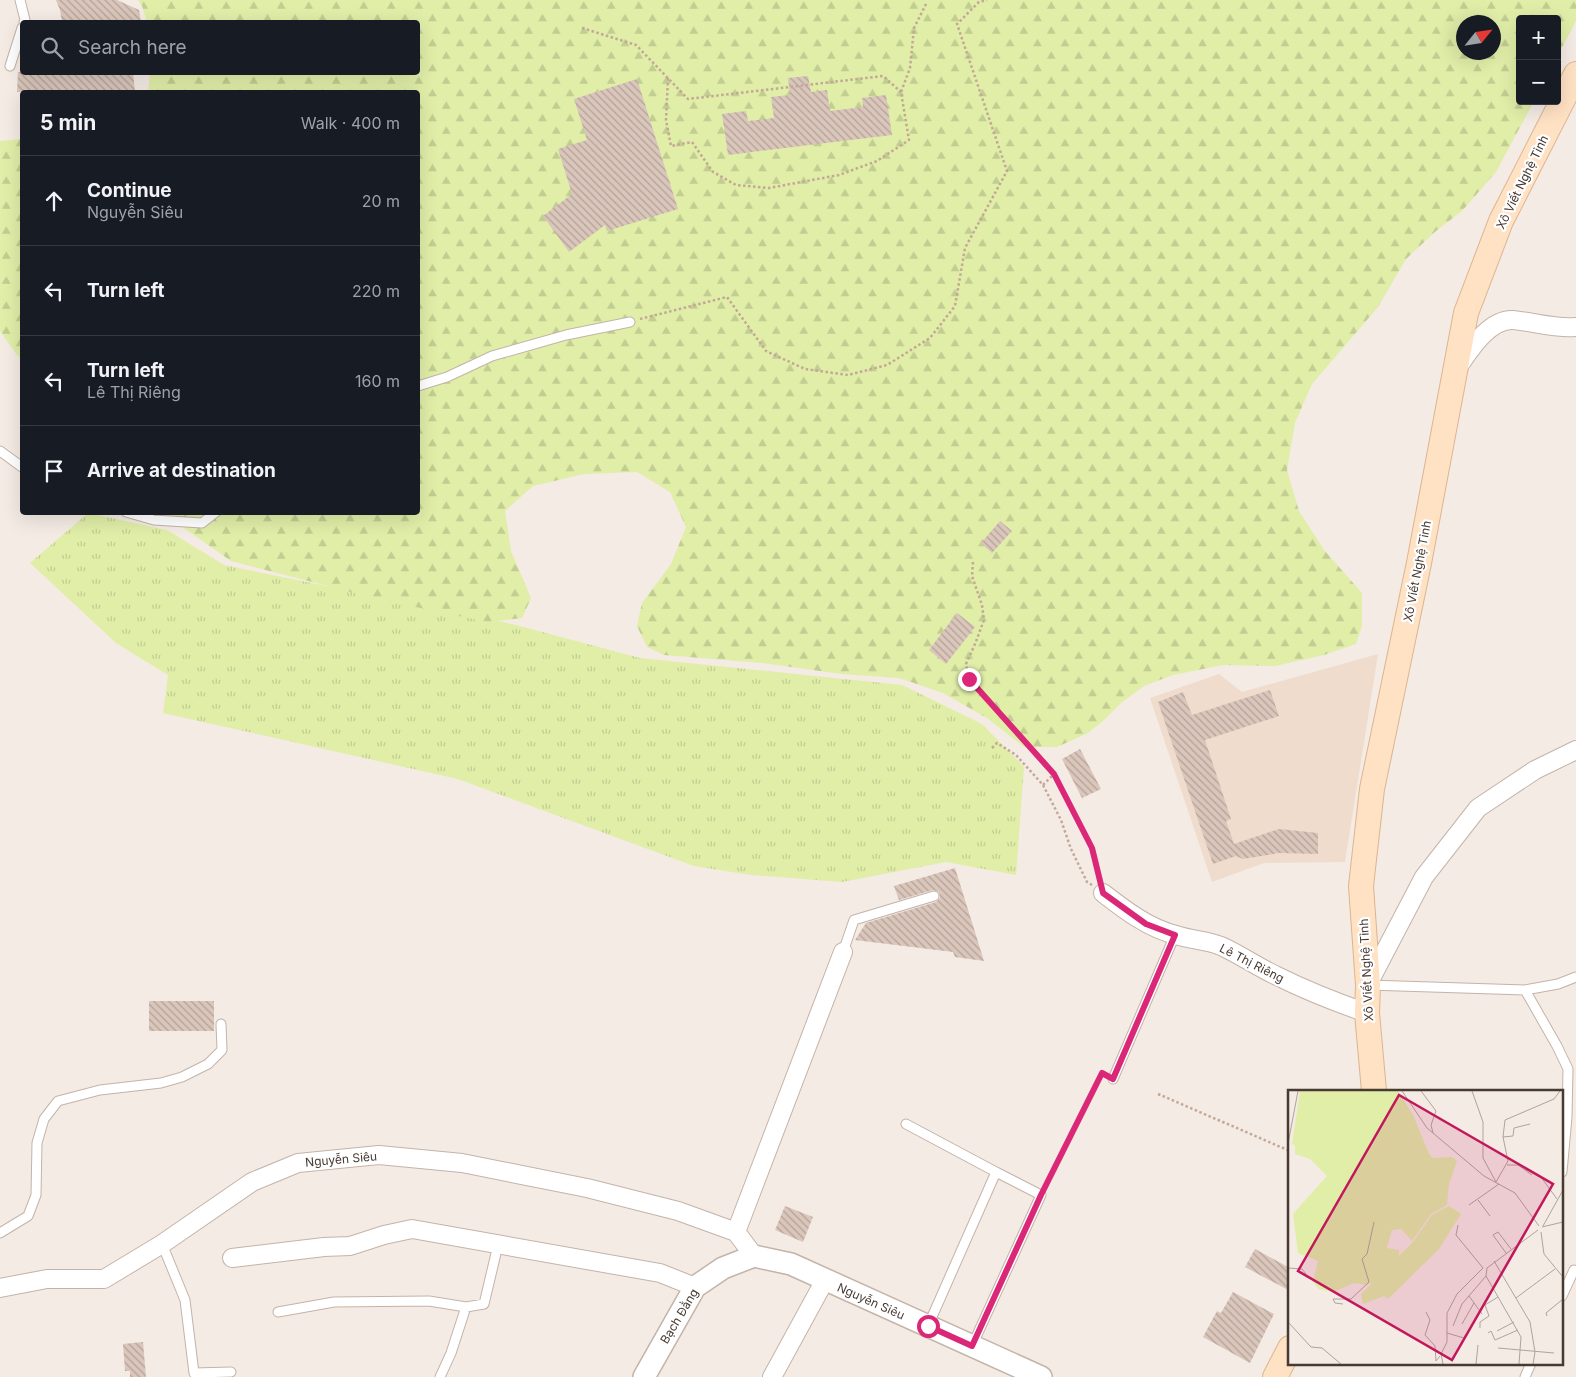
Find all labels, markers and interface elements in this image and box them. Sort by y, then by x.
north arrow [1456,15,1501,60]
map controls [1516,15,1561,105]
button: + [1516,15,1561,60]
search box [20,20,420,75]
icon: search [38,34,66,62]
text: Search here [78,36,187,59]
button: − [1516,60,1561,105]
text: 5 min [40,110,96,135]
text: Walk · 400 m [301,113,400,133]
street label: Xô Viết Nghệ Tỉnh [1493,133,1551,231]
text: Continue [87,179,172,202]
icon: ahead [40,187,68,215]
text: 20 m [362,191,400,211]
text: Nguyễn Siêu [87,202,183,222]
icon: left [40,277,68,305]
text: Turn left [87,279,165,302]
text: 220 m [352,281,400,301]
text: Turn left [87,359,165,382]
icon: left [40,367,68,395]
text: 160 m [355,371,400,391]
text: Lê Thị Riêng [87,382,181,402]
icon: arrive [40,457,68,485]
text: Arrive at destination [87,459,276,482]
street label: Xô Viết Nghệ Tỉnh [1400,519,1434,623]
route end [958,668,981,691]
street label: Xô Viết Nghệ Tỉnh [1356,918,1376,1022]
street label: Lê Thị Riêng [1217,940,1287,986]
inset map [1288,1090,1564,1364]
street label: Nguyễn Siêu [304,1148,378,1170]
street label: Nguyễn Siêu [835,1279,907,1323]
street label: Bạch Đằng [657,1286,701,1346]
route start [917,1315,940,1338]

